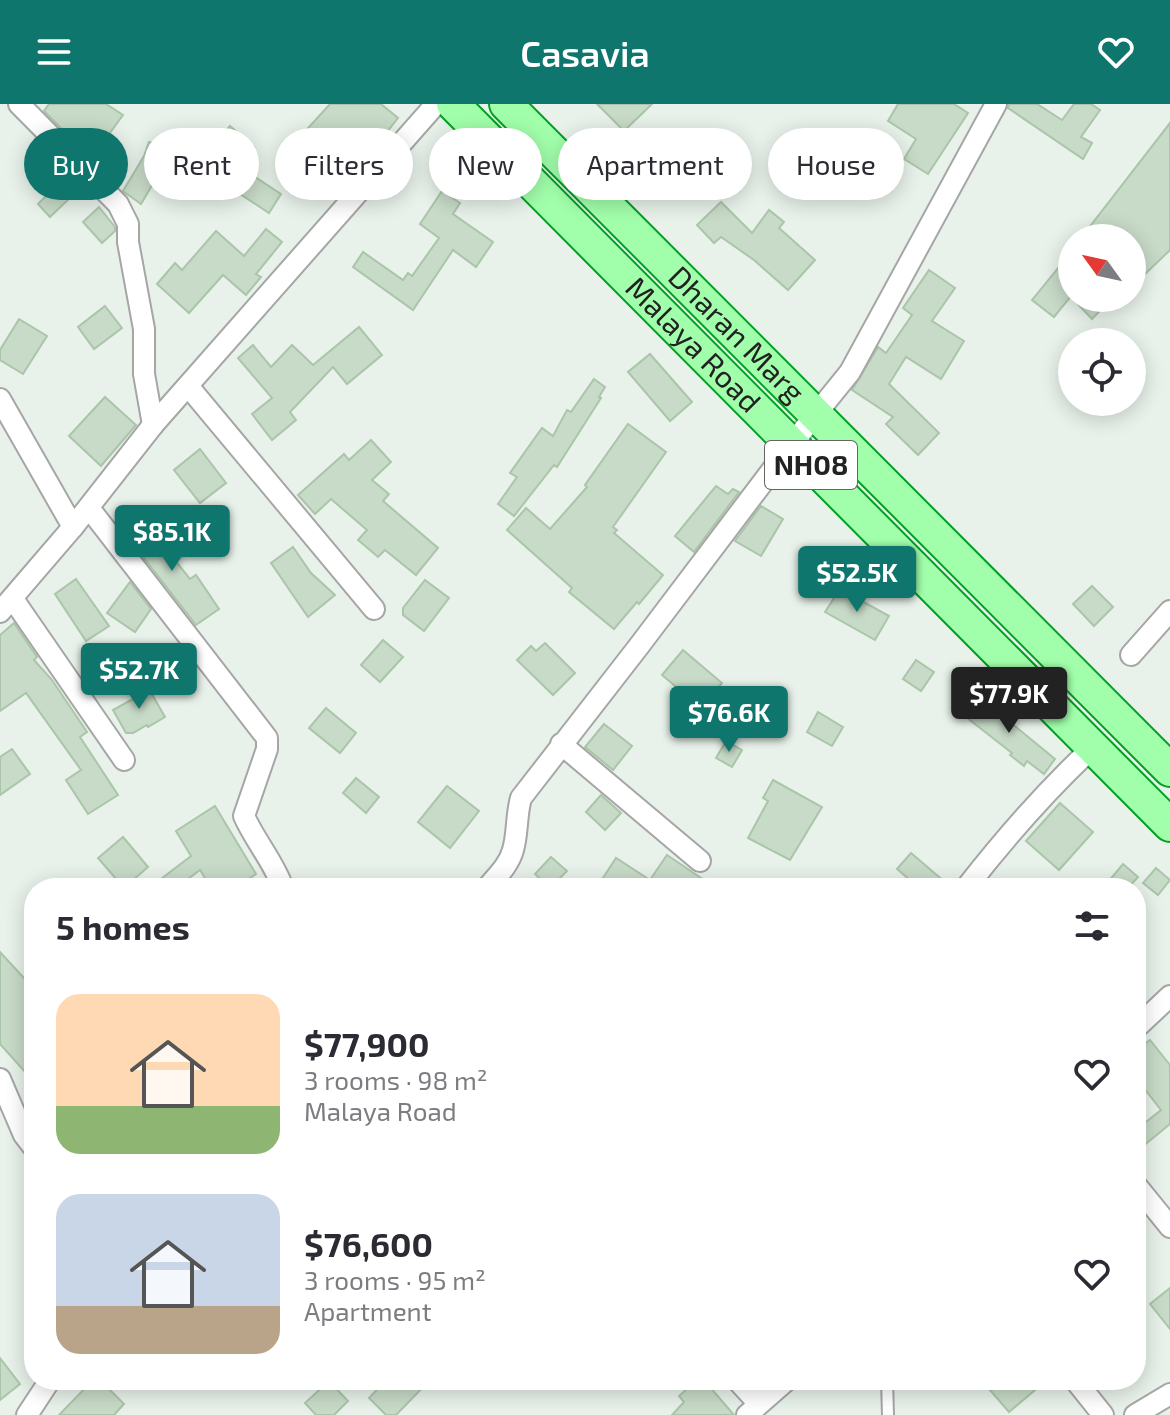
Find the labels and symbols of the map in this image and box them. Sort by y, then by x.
north arrow [1058,224,1146,312]
street label: Dharan Marg [662,258,813,409]
street label: Malaya Road [619,268,769,419]
road number: NH08 [765,441,857,489]
pin: $85.1K [107,505,237,573]
pin: $52.5K [792,546,922,614]
pin: $52.7K [74,643,204,711]
pin: $77.9K [944,667,1074,735]
pin: $76.6K [664,686,794,754]

